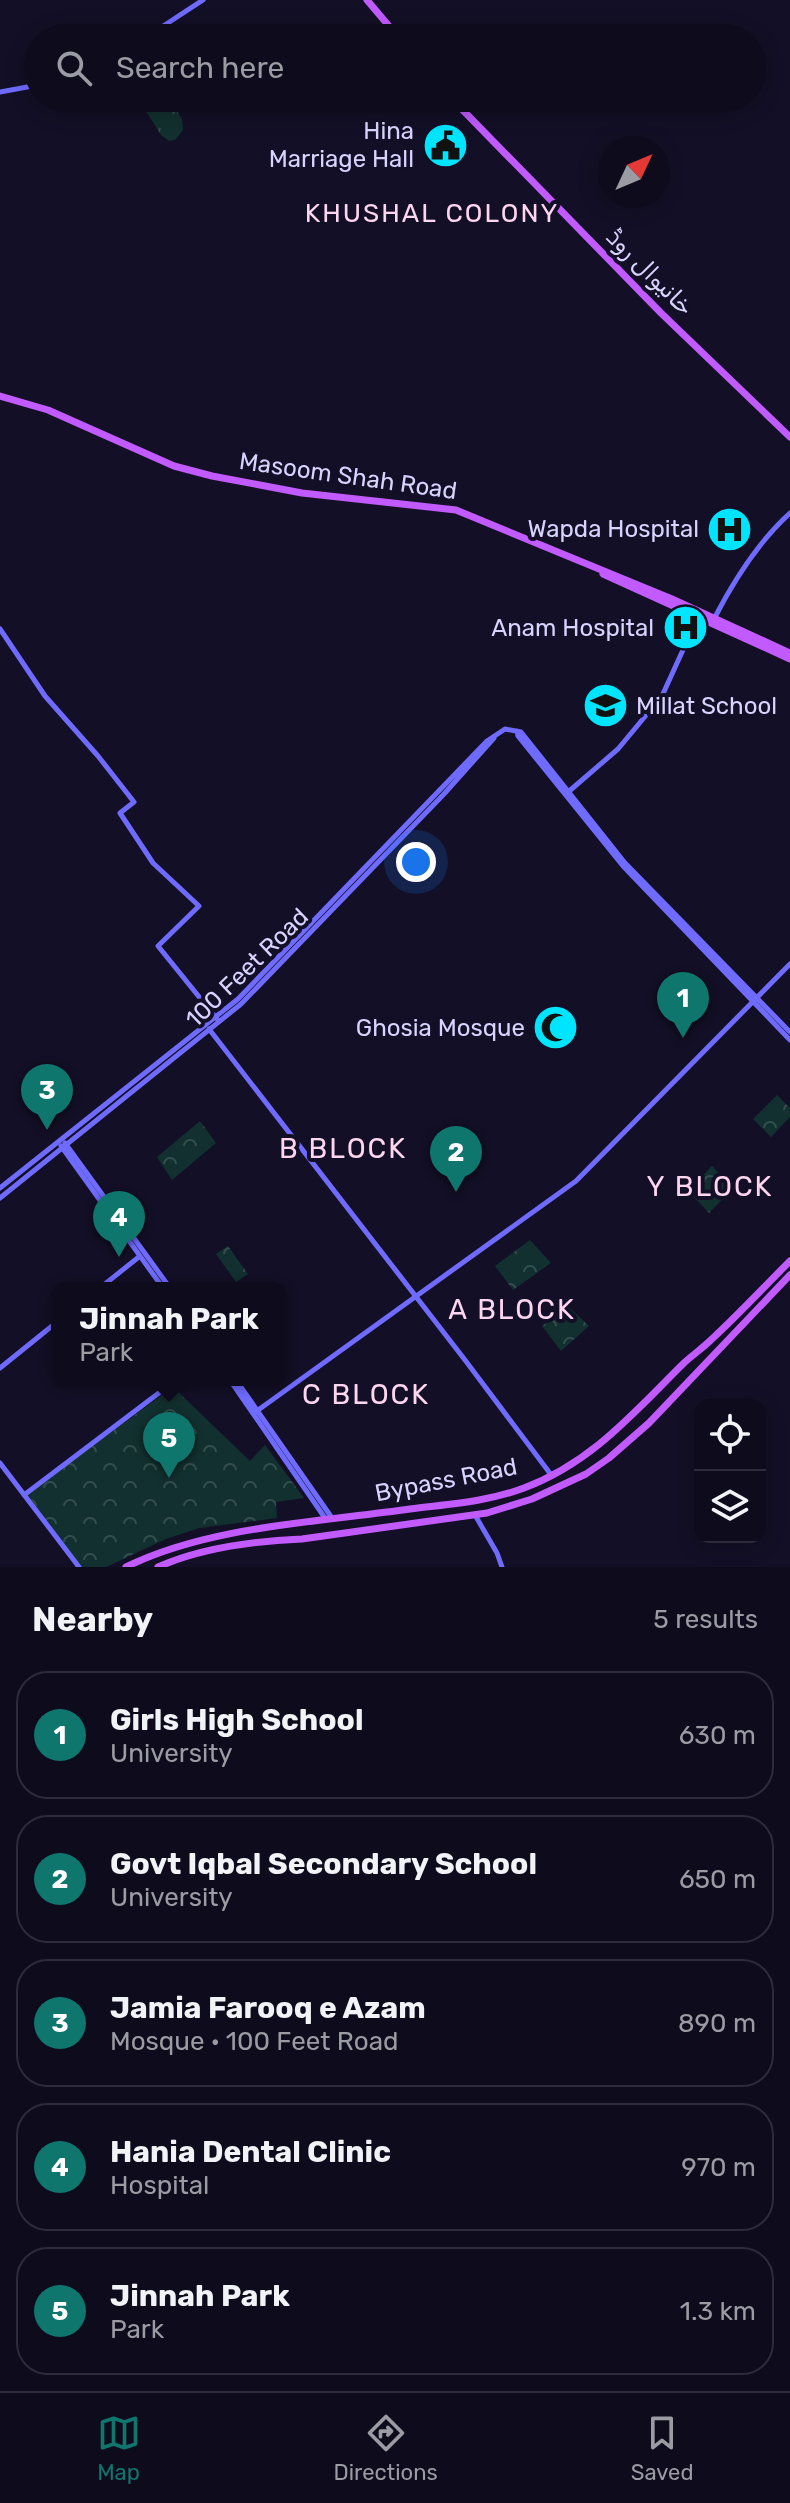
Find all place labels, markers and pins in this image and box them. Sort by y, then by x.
place label: Hina Marriage Hall [269,117,414,173]
public building icon: Hina Marriage Hall [421,121,469,169]
hospital icon: Wapda Hospital [706,505,754,553]
place label: Wapda Hospital [528,515,699,543]
hospital icon: Anam Hospital [661,604,709,652]
place label: Anam Hospital [491,614,654,642]
school or university icon: Millat School [581,682,629,730]
place label: Millat School [636,692,777,720]
pin: 1 [657,972,709,1038]
mosque icon: Ghosia Mosque [532,1004,580,1052]
place label: Ghosia Mosque [356,1014,525,1042]
pin: 3 [21,1064,73,1130]
pin: 2 [430,1126,482,1192]
pin: 4 [93,1191,145,1257]
pin: 5 [143,1412,195,1478]

